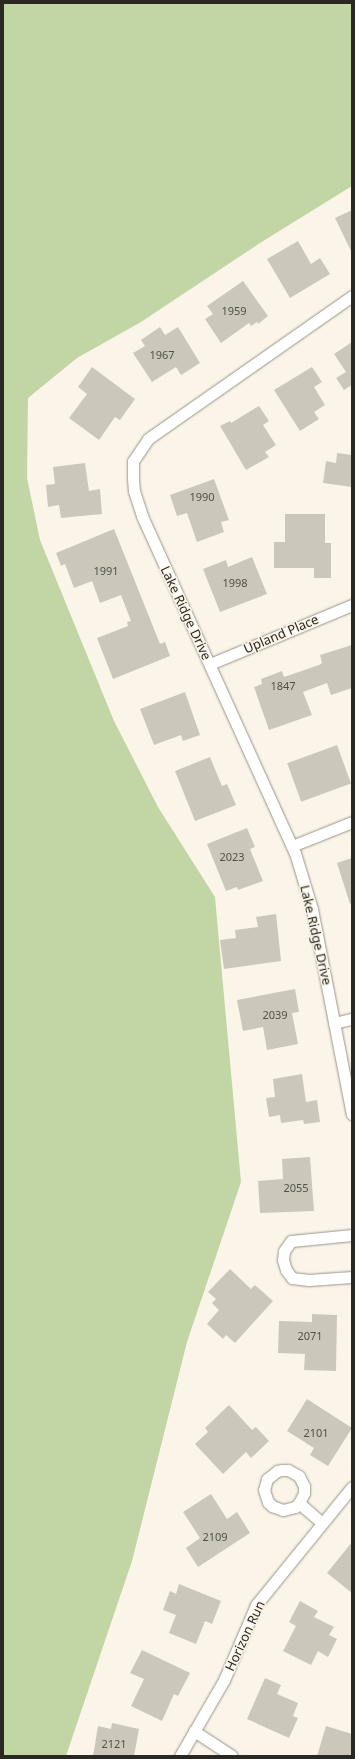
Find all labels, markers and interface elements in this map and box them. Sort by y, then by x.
house number: 1959 [221,304,247,318]
house number: 1967 [149,348,175,362]
house number: 1990 [189,490,215,504]
street label: Lake Ridge Drive [157,563,215,663]
house number: 1991 [93,564,119,578]
house number: 1998 [222,576,248,590]
street label: Upland Place [241,611,321,657]
house number: 1847 [270,679,296,693]
house number: 2023 [219,850,245,864]
street label: Lake Ridge Drive [297,884,335,986]
house number: 2039 [262,1008,288,1022]
house number: 2055 [283,1181,309,1195]
house number: 2071 [297,1329,323,1343]
house number: 2101 [303,1426,329,1440]
house number: 2109 [202,1530,228,1544]
street label: Horizon Run [222,1598,268,1674]
house number: 2121 [101,1737,127,1751]

